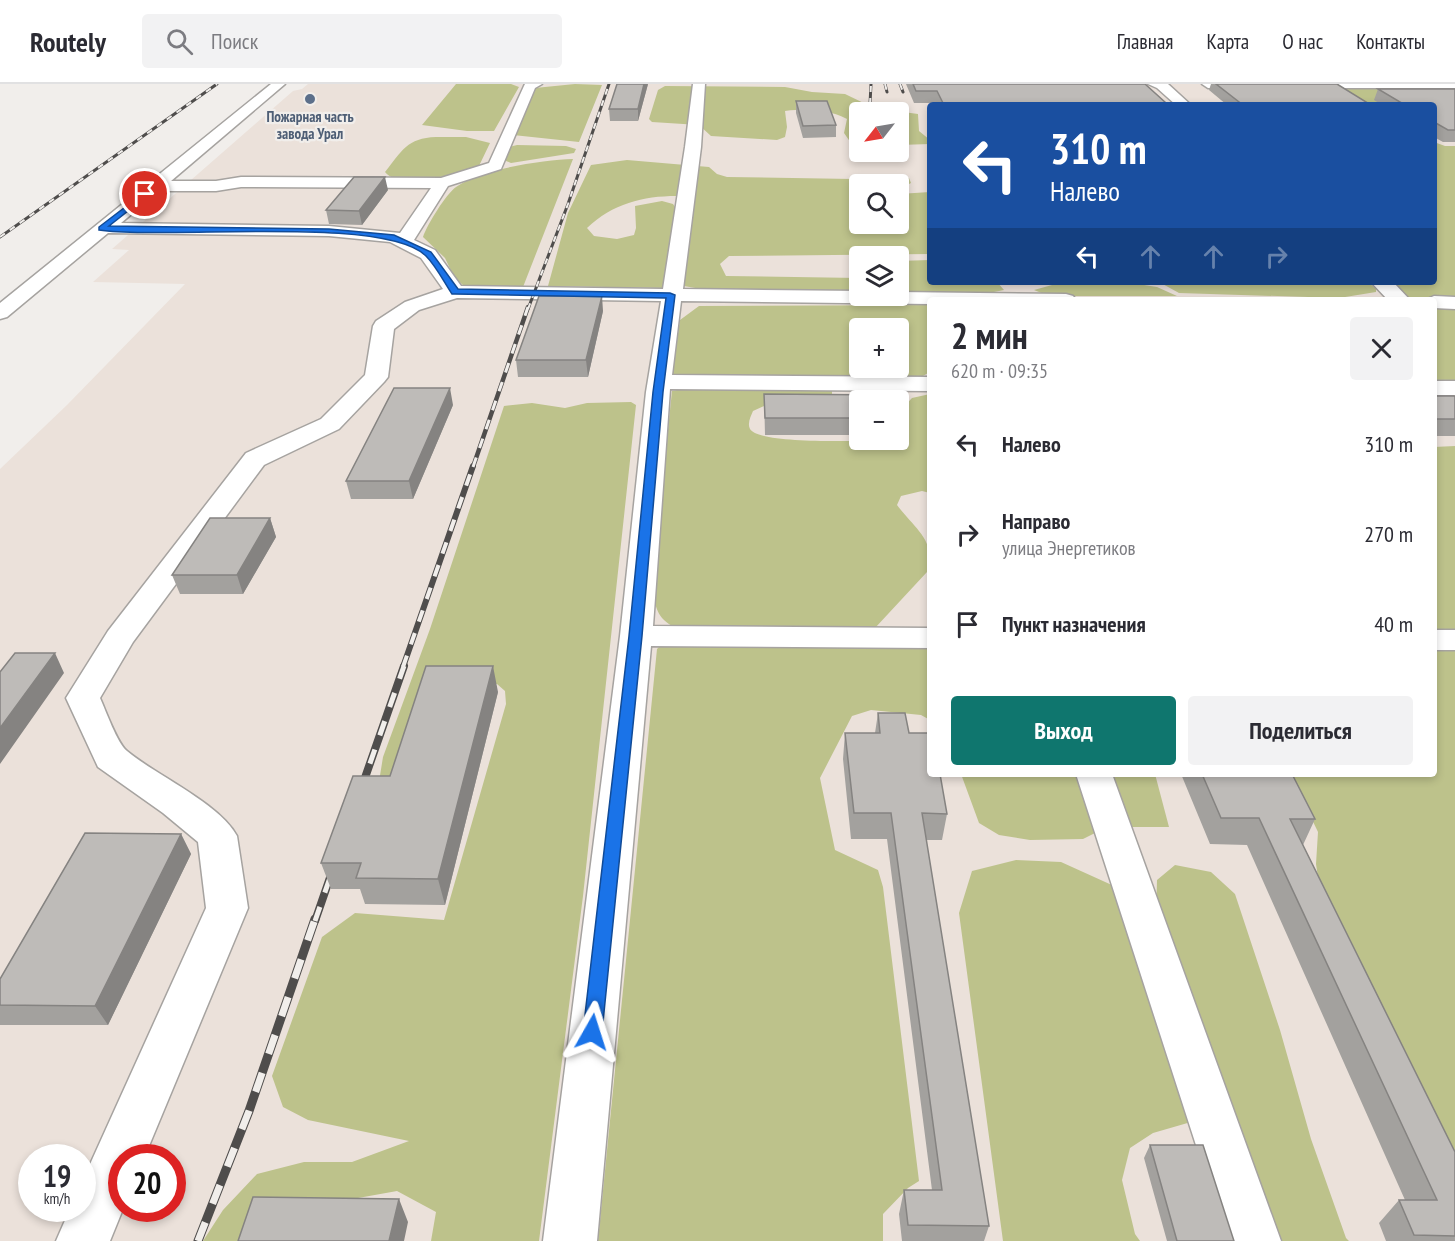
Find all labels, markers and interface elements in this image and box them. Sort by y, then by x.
search box [142,14,562,68]
text: Routely [30,23,106,60]
icon: search [163,25,196,58]
text: Поиск [211,27,258,55]
text: Главная [1117,28,1173,55]
text: Карта [1206,28,1249,55]
text: О нас [1282,28,1323,55]
text: Контакты [1356,28,1425,55]
marker: Пожарная часть завода Урал [303,92,317,106]
north arrow [849,102,909,162]
map controls [849,102,909,450]
place label: Пожарная часть завода Урал [266,107,354,143]
text: 310 m [1050,121,1147,176]
icon: left [951,126,1029,204]
pin [119,168,170,219]
button: search [849,174,909,234]
text: Налево [1050,174,1120,208]
icon: arrive [128,177,161,210]
icon: left [1071,240,1104,273]
icon: ahead [1134,240,1167,273]
icon: ahead [1197,240,1230,273]
icon: right [1260,240,1293,273]
button: layers [849,246,909,306]
text: 2 мин [951,312,1028,359]
button: close [1350,317,1413,380]
button: + [849,318,909,378]
text: 620 m · 09:35 [951,358,1048,384]
button: − [849,390,909,450]
icon: left [951,428,984,461]
text: Налево [1002,430,1061,458]
text: 310 m [1364,430,1413,458]
text: Направо [1002,507,1070,535]
icon: right [951,518,984,551]
text: 270 m [1364,520,1413,548]
text: улица Энергетиков [1002,535,1136,561]
icon: arrive [951,608,984,641]
text: Пункт назначения [1002,610,1146,638]
text: 40 m [1374,610,1413,638]
button: Выход [951,696,1176,765]
button: Поделиться [1188,696,1413,765]
position arrow [560,1000,624,1064]
speed limit sign: 20 [108,1144,186,1222]
text: 19 [43,1156,71,1195]
text: km/h [44,1189,70,1208]

